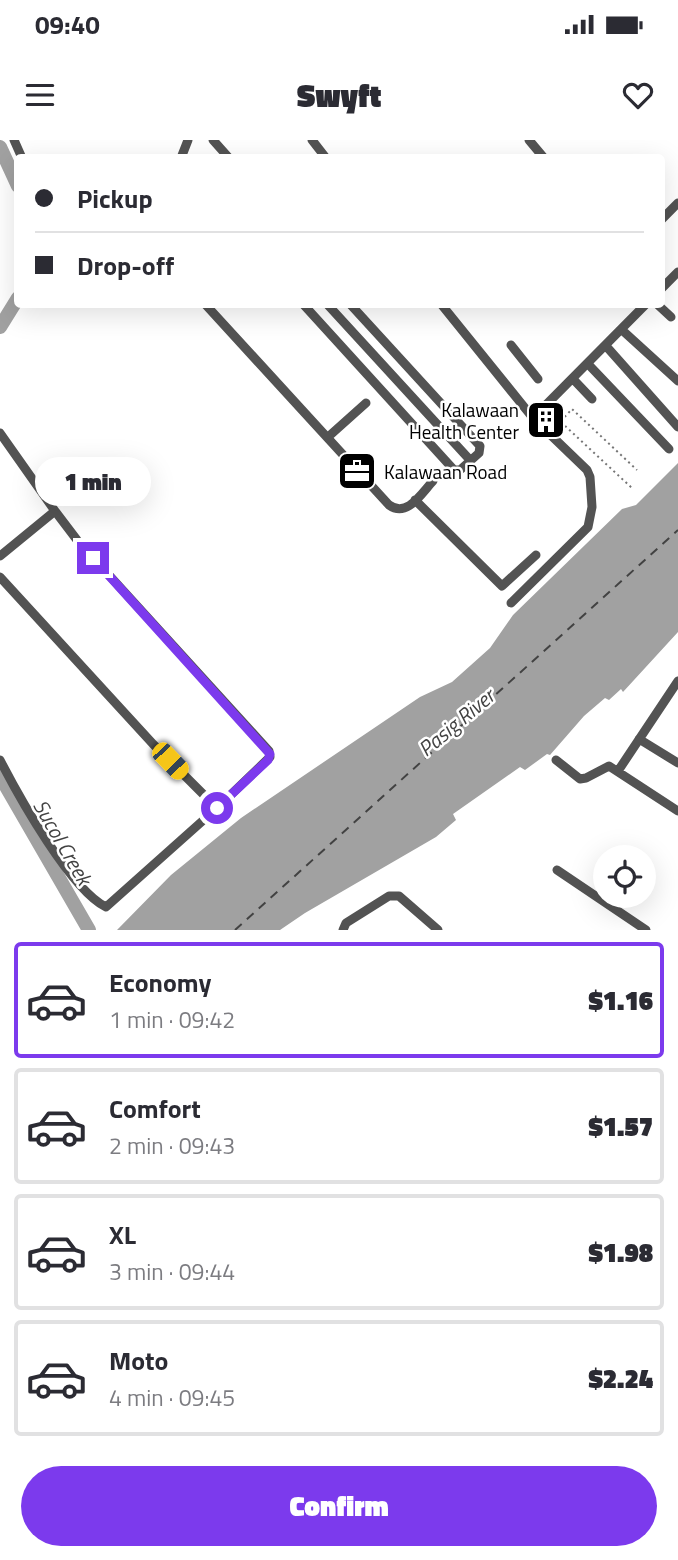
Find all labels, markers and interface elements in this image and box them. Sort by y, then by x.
text: 09:40 [35,5,100,44]
text: Swyft [297,71,381,119]
icon: menu [21,76,59,114]
icon: heart [619,76,657,114]
text: Pickup [77,179,153,218]
text: Drop-off [77,246,174,285]
place label: Kalawaan Health Center [409,395,519,446]
building icon: Kalawaan Health Center [525,399,567,441]
office icon: Kalawaan Road [336,450,378,492]
callout: 1 min [35,456,151,506]
place label: Kalawaan Road [384,457,507,486]
text: 1 min [64,464,122,499]
route end [77,542,109,574]
water label: Pasig River [411,679,503,764]
car [148,739,193,783]
route start [201,792,233,824]
water label: Sucol Creek [26,793,102,893]
map controls [593,845,656,908]
button: locate [593,845,656,908]
text: Economy [109,963,211,1002]
icon: car [25,969,88,1032]
text: $1.16 [588,981,653,1020]
text: 1 min · 09:42 [109,1002,235,1037]
text: Comfort [109,1089,201,1128]
icon: car [25,1095,88,1158]
text: $1.57 [588,1107,653,1146]
text: 2 min · 09:43 [109,1128,235,1163]
text: XL [109,1215,136,1254]
icon: car [25,1221,88,1284]
text: $1.98 [588,1233,653,1272]
text: 3 min · 09:44 [109,1254,235,1289]
text: Moto [109,1341,168,1380]
icon: car [25,1347,88,1410]
text: $2.24 [588,1359,653,1398]
text: 4 min · 09:45 [109,1380,235,1415]
button: Confirm [21,1466,657,1546]

